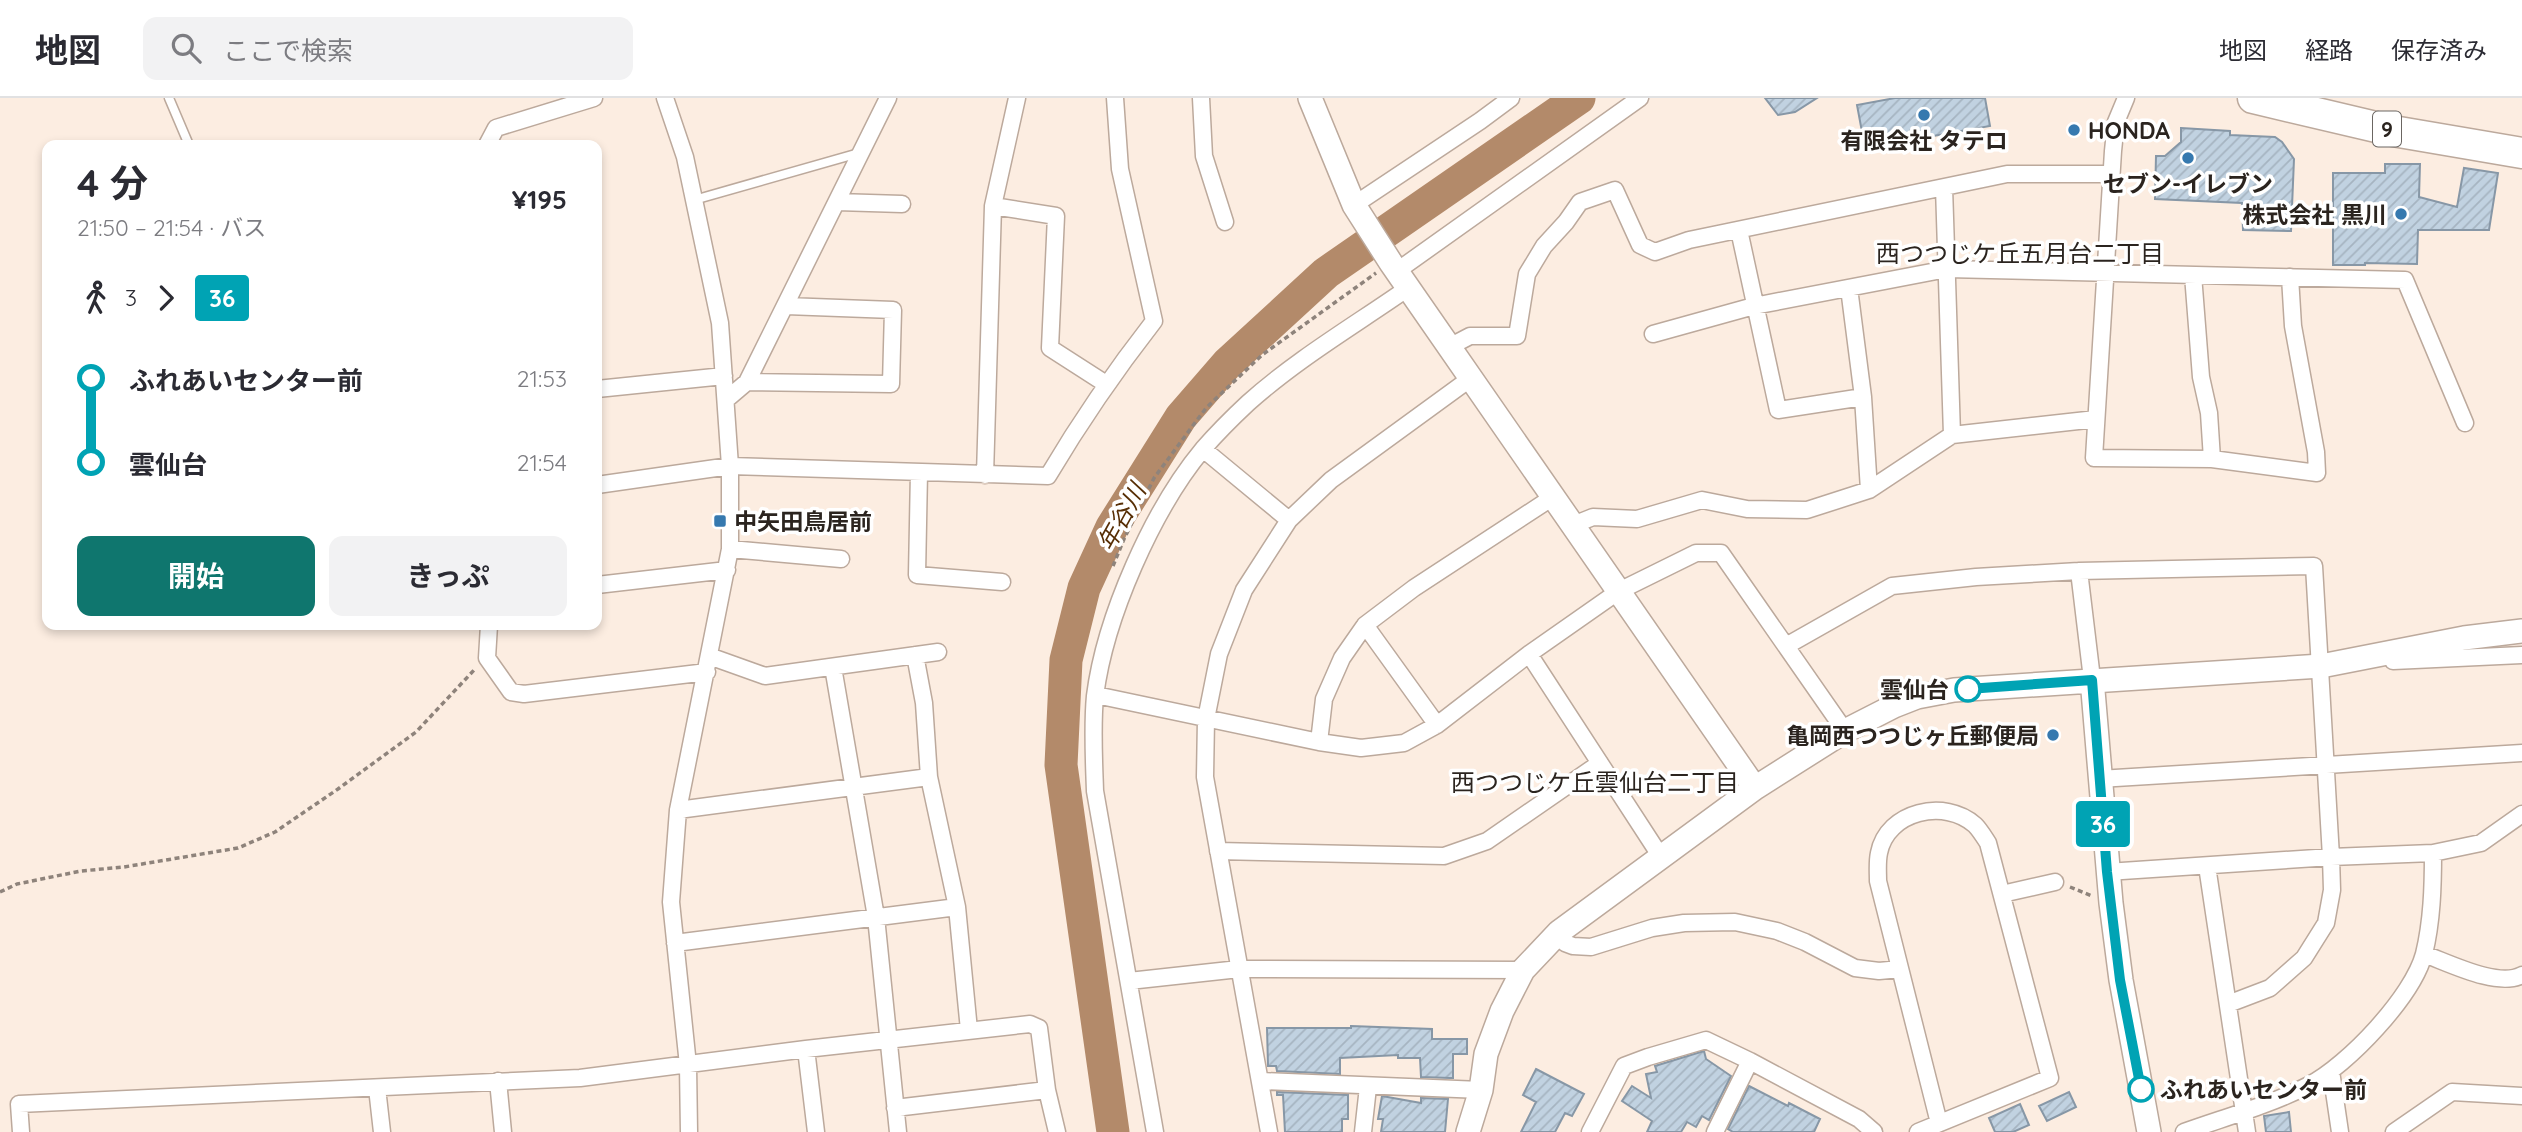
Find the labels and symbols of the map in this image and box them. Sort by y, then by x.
marker: 有限会社 タテロ [1916,107,1932,123]
road number: 9 [2373,112,2401,146]
place label: HONDA [2088,116,2170,145]
marker: HONDA [2066,122,2082,138]
place label: 有限会社 タテロ [1840,126,2008,155]
marker: セブン-イレブン [2180,150,2196,166]
place label: セブン-イレブン [2103,169,2273,198]
place label: 株式会社 黒川 [2243,200,2387,229]
marker: 株式会社 黒川 [2393,206,2409,222]
district label: 西つつじケ丘五月台二丁目 [1876,238,2164,268]
water label: 年谷川 [1090,476,1153,556]
place label: 中矢田鳥居前 [734,507,872,536]
marker: 中矢田鳥居前 [712,513,728,529]
place label: 雲仙台 [1880,675,1949,704]
marker: 雲仙台 [1955,676,1981,702]
place label: 亀岡西つつじヶ丘郵便局 [1786,721,2039,750]
marker: 亀岡西つつじヶ丘郵便局 [2045,727,2061,743]
district label: 西つつじケ丘雲仙台二丁目 [1451,767,1739,797]
line badge: 36 [2072,801,2134,847]
place label: ふれあいセンター前 [2160,1075,2367,1104]
marker: ふれあいセンター前 [2128,1076,2154,1102]

